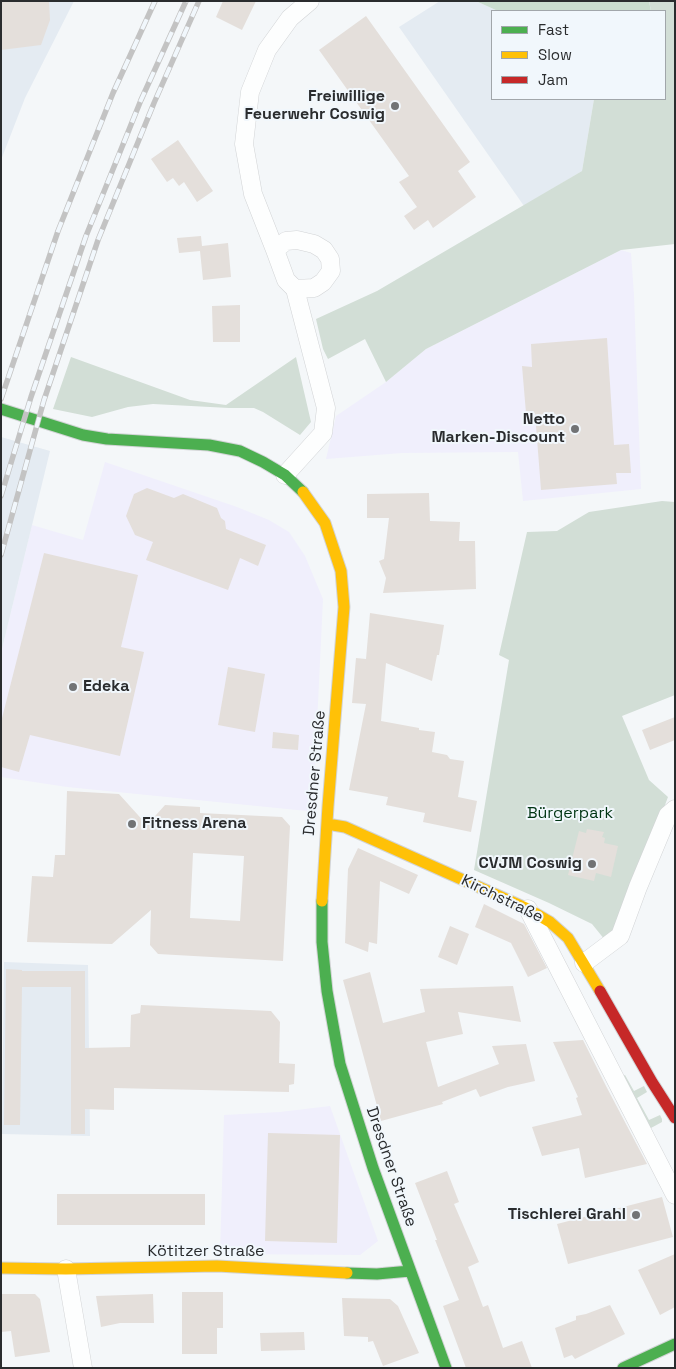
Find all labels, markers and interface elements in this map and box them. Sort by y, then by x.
legend [491,10,666,100]
text: Fast [538,20,569,39]
text: Slow [538,45,572,64]
text: Jam [538,70,568,89]
place label: Freiwillige Feuerwehr Coswig [244,87,385,125]
marker: Freiwillige Feuerwehr Coswig [389,100,401,112]
place label: Netto Marken-Discount [432,410,565,448]
marker: Netto Marken-Discount [569,423,581,435]
place label: Edeka [83,677,129,697]
marker: Edeka [67,681,79,693]
street label: Dresdner Straße [300,710,330,836]
park label: Bürgerpark [527,804,613,824]
place label: Fitness Arena [142,814,247,834]
marker: Fitness Arena [126,818,138,830]
place label: CVJM Coswig [479,854,582,874]
marker: CVJM Coswig [586,858,598,870]
street label: Kirchstraße [458,871,546,927]
street label: Dresdner Straße [361,1104,421,1230]
place label: Tischlerei Grahl [508,1205,626,1225]
marker: Tischlerei Grahl [630,1209,642,1221]
street label: Kötitzer Straße [148,1242,264,1262]

